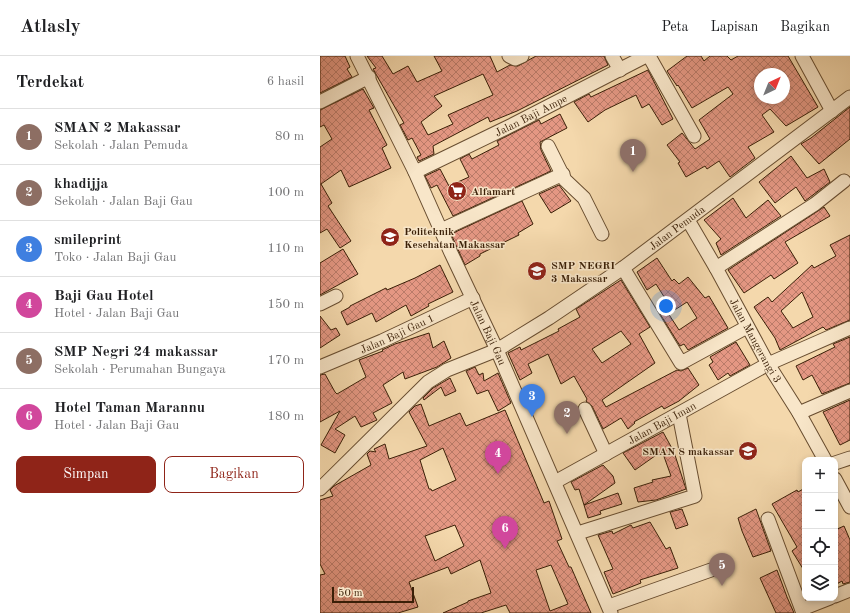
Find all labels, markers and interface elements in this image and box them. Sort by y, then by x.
text: Atlasly [20,18,81,37]
text: Peta [661,20,688,34]
text: Lapisan [710,20,758,34]
text: Bagikan [780,20,830,34]
north arrow [754,68,790,104]
text: Terdekat [16,74,84,91]
text: 6 hasil [267,75,304,88]
street label: Jalan Baji Ampe [494,94,569,139]
text: SMAN 2 Makassar [54,121,181,136]
text: 1 [25,130,33,143]
text: 80 m [275,130,304,143]
text: Sekolah · Jalan Pemuda [54,139,188,152]
pin: 1 [620,139,646,172]
text: khadijja [54,177,108,192]
supermarket icon: Alfamart [446,180,468,202]
text: 2 [25,186,33,199]
text: 100 m [267,186,304,199]
place label: Alfamart [471,187,515,198]
text: Sekolah · Jalan Baji Gau [54,195,193,208]
street label: Jalan Pemuda [648,204,708,253]
school or university icon: Politeknik Kesehatan Makassar [379,226,401,248]
place label: Politeknik Kesehatan Makassar [404,227,505,251]
text: smileprint [54,233,122,248]
text: 3 [25,242,33,255]
text: 110 m [267,242,304,255]
text: Toko · Jalan Baji Gau [54,251,176,264]
school or university icon: SMP NEGRI 3 Makassar [526,260,548,282]
place label: SMP NEGRI 3 Makassar [551,261,615,285]
text: Baji Gau Hotel [54,289,154,304]
your location [656,296,676,316]
street label: Jalan Mangerangi 3 [727,297,782,385]
text: 4 [25,298,33,311]
text: 150 m [267,298,304,311]
street label: Jalan Baji Gau [467,299,507,367]
text: Hotel · Jalan Baji Gau [54,307,179,320]
street label: Jalan Baji Gau 1 [359,313,436,356]
text: SMP Negri 24 makassar [54,345,218,360]
text: 5 [25,354,33,367]
text: 170 m [267,354,304,367]
text: Sekolah · Perumahan Bungaya [54,363,226,376]
pin: 3 [519,384,545,417]
text: Hotel Taman Marannu [54,401,205,416]
pin: 2 [554,401,580,434]
street label: Jalan Baji Iman [627,401,698,447]
text: 6 [25,410,33,423]
text: 180 m [267,410,304,423]
text: Hotel · Jalan Baji Gau [54,419,179,432]
school or university icon: SMAN 8 makassar [737,440,759,462]
pin: 4 [485,441,511,474]
place label: SMAN 8 makassar [642,447,734,458]
button: Simpan [16,456,156,493]
button: Bagikan [164,456,304,493]
map controls [802,457,838,601]
button: + [802,457,838,493]
button: − [802,493,838,529]
pin: 6 [492,516,518,549]
button: locate [802,529,838,565]
pin: 5 [709,553,735,586]
button: layers [802,565,838,601]
scale bar [332,585,414,604]
text: 50 m [338,588,363,599]

